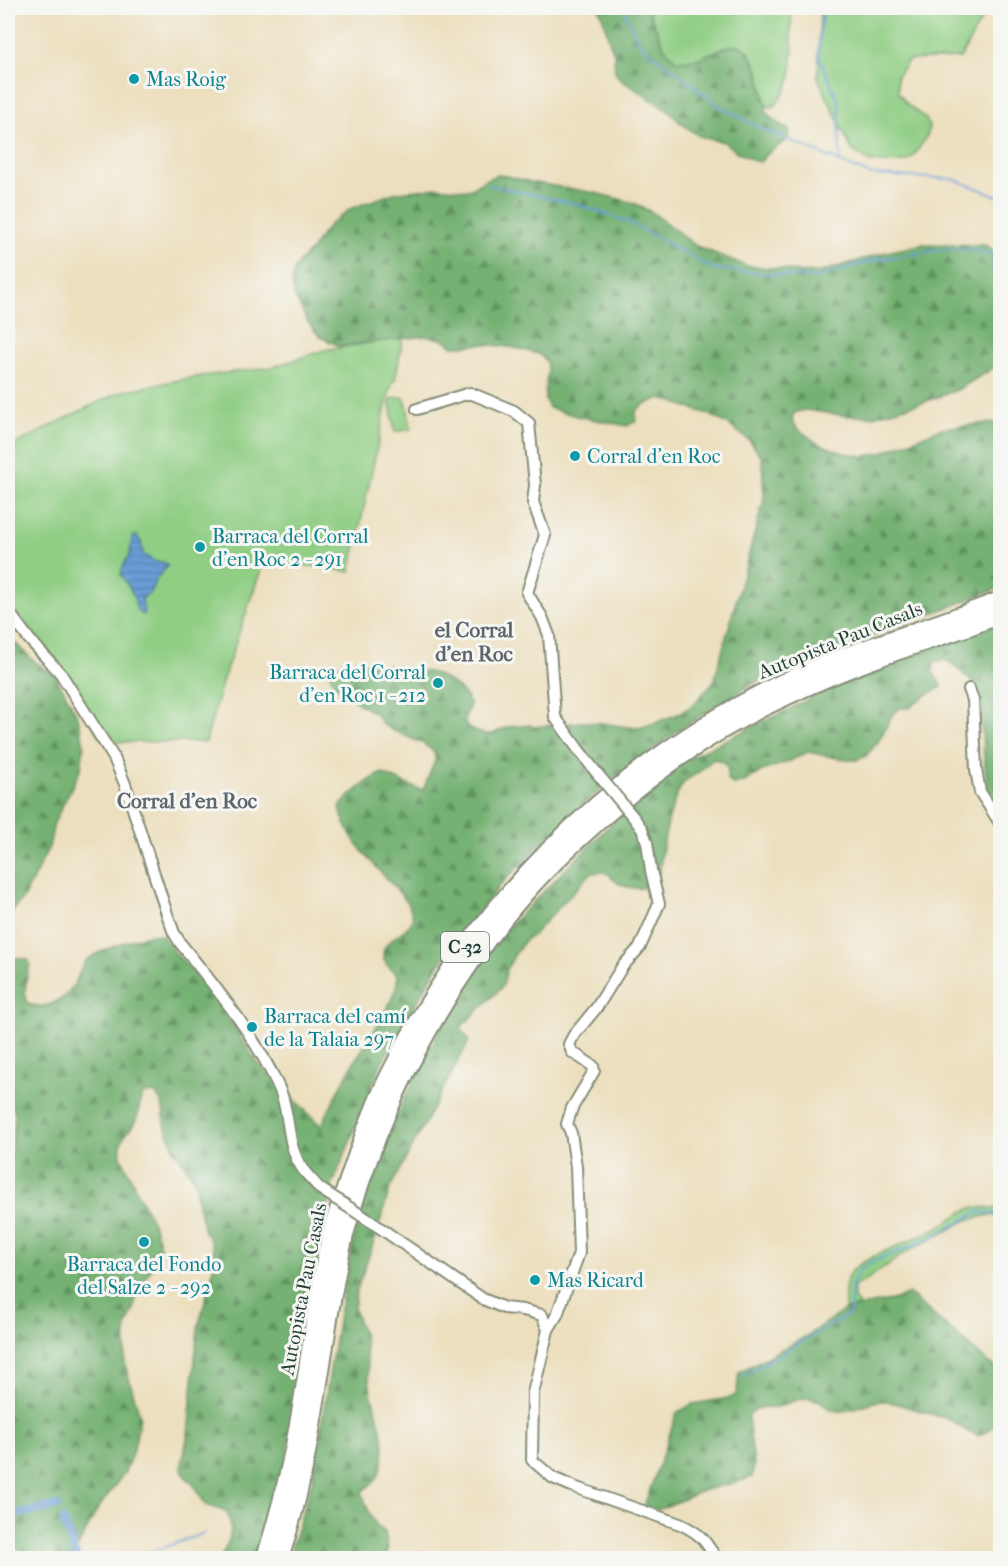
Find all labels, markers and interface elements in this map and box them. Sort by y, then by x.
place label: Mas Roig [146,68,226,91]
marker: Mas Roig [127,72,141,86]
place label: Corral d'en Roc [587,445,721,468]
marker: Corral d'en Roc [568,449,582,463]
place label: Barraca del Corral d’en Roc 2 - 291 [212,525,369,571]
marker: Barraca del Corral d’en Roc 2 - 291 [193,540,207,554]
street label: Autopista Pau Casals [754,597,926,684]
district label: el Corral d'en Roc [435,618,514,666]
place label: Barraca del Corral d’en Roc 1 - 212 [269,661,426,707]
marker: Barraca del Corral d’en Roc 1 - 212 [431,676,445,690]
district label: Corral d'en Roc [117,789,257,813]
road number: C-32 [441,932,489,962]
place label: Barraca del camí de la Talaia 297 [264,1005,407,1051]
marker: Barraca del camí de la Talaia 297 [245,1020,259,1034]
street label: Autopista Pau Casals [275,1201,331,1378]
marker: Barraca del Fondo del Salze 2 - 292 [137,1235,151,1249]
place label: Barraca del Fondo del Salze 2 - 292 [67,1253,221,1299]
place label: Mas Ricard [547,1269,645,1292]
marker: Mas Ricard [528,1273,542,1287]

